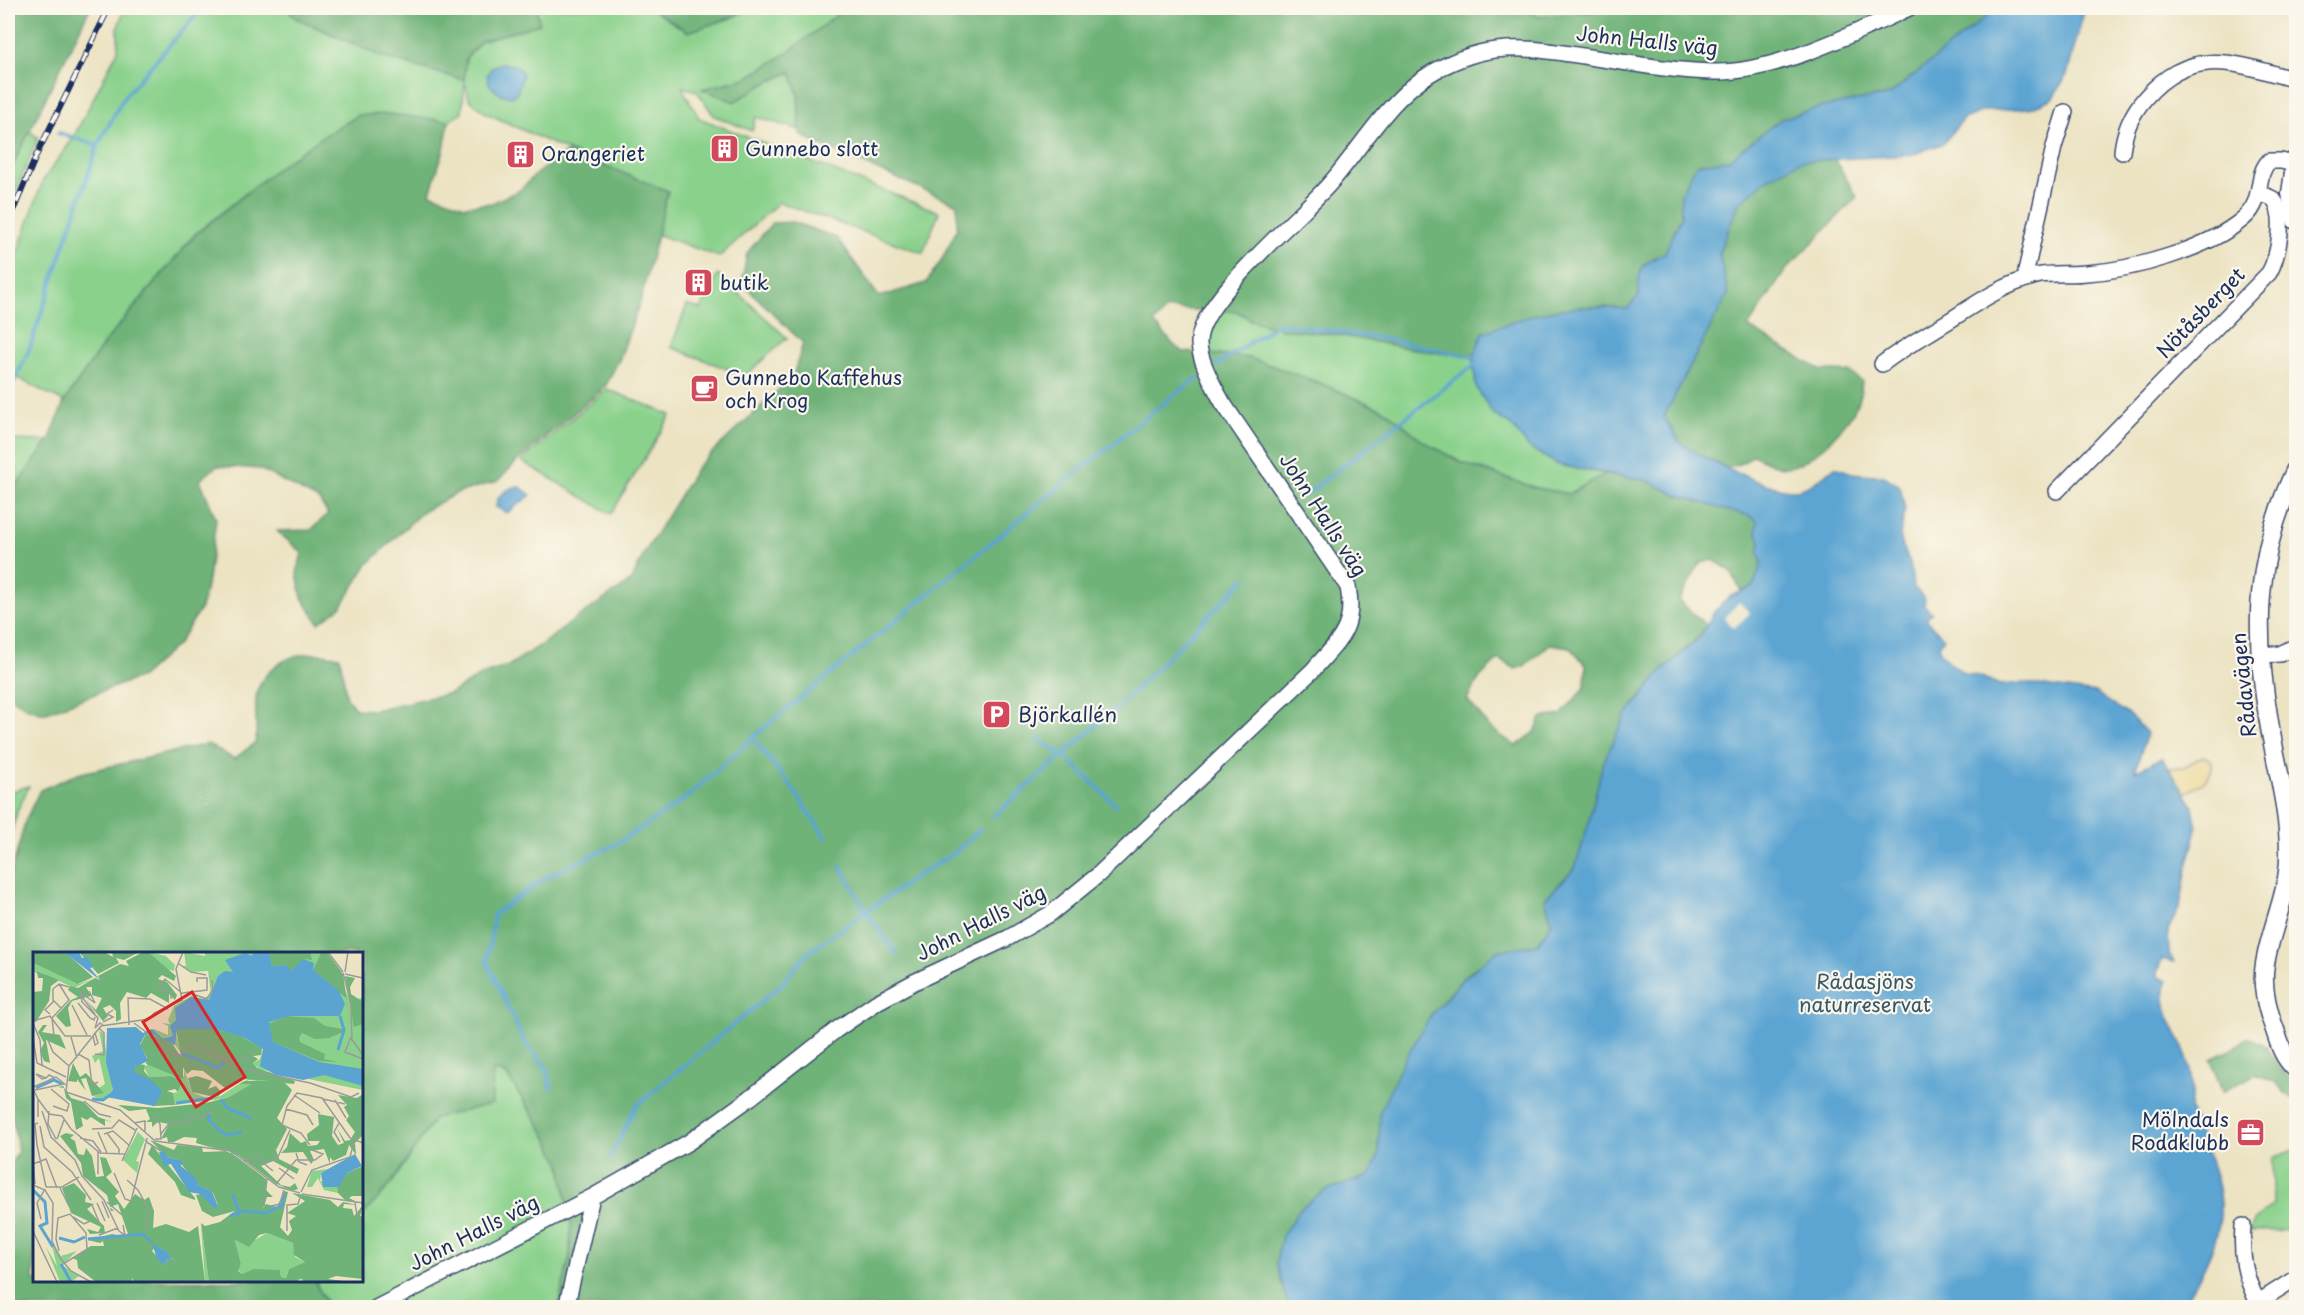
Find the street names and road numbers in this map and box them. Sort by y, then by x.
street label: John Halls väg [1575,18,1719,62]
street label: Nötåsberget [2149,260,2252,365]
street label: John Halls väg [1273,447,1375,582]
street label: Rådavägen [2223,631,2263,739]
street label: John Halls väg [910,876,1051,968]
street label: John Halls väg [403,1186,544,1278]

